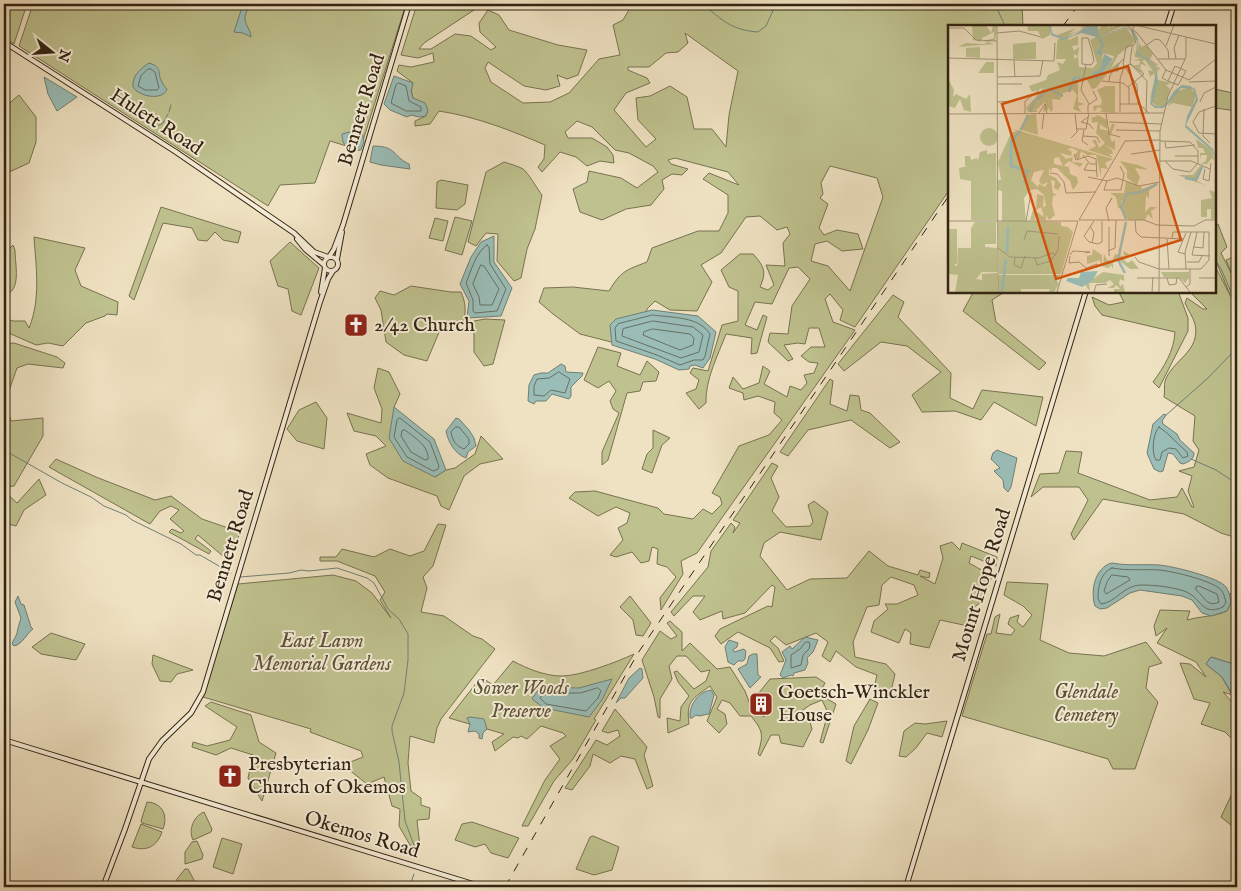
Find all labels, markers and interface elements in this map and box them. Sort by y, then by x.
inset map [948,25,1216,292]
north arrow [28,28,78,78]
text: N [53,46,74,64]
street label: Bennett Road [333,50,391,169]
street label: Hulett Road [105,83,207,161]
church icon: 2/42 Church [343,312,369,338]
place label: 2/42 Church [374,313,475,338]
street label: Bennett Road [202,486,260,605]
street label: Mount Hope Road [947,505,1017,665]
park label: East Lawn Memorial Gardens [253,629,391,677]
park label: Sower Woods Preserve [473,676,569,724]
place label: Goetsch–Winckler House [778,680,931,728]
park label: Glendale Cemetery [1054,680,1119,728]
building icon: Goetsch–Winckler House [748,691,774,717]
place label: Presbyterian Church of Okemos [248,752,406,800]
church icon: Presbyterian Church of Okemos [217,763,243,789]
street label: Okemos Road [301,806,423,864]

